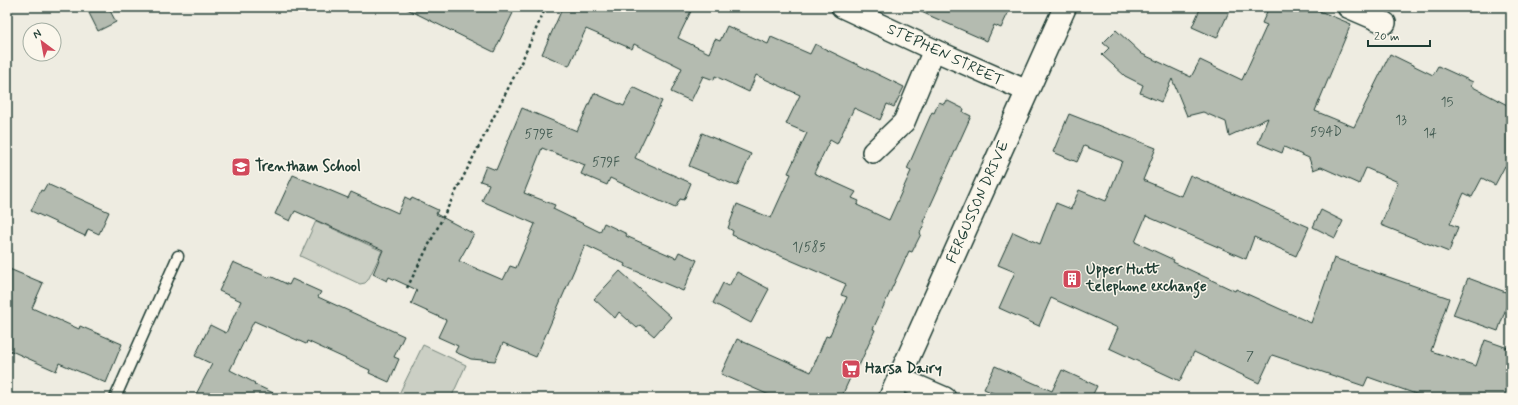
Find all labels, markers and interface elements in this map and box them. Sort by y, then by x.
street label: STEPHEN STREET [884,19,1007,91]
north arrow [22,22,62,62]
scale bar [1368,22,1430,48]
text: N [30,26,44,42]
text: 20 m [1374,29,1400,45]
house number: 15 [1441,94,1453,111]
house number: 13 [1395,112,1407,129]
house number: 594D [1310,124,1342,141]
house number: 14 [1423,125,1437,142]
house number: 579E [525,126,554,143]
street label: FERGUSSON DRIVE [942,137,1014,267]
house number: 579F [592,154,620,171]
school or university icon: Trentham School [230,156,252,178]
place label: Trentham School [255,157,361,177]
house number: 1/585 [792,239,826,256]
place label: Upper Hutt telephone exchange [1085,260,1207,299]
building icon: Upper Hutt telephone exchange [1061,268,1083,290]
house number: 7 [1246,348,1254,365]
supermarket icon: Harsa Dairy [840,358,862,380]
place label: Harsa Dairy [865,359,942,379]

